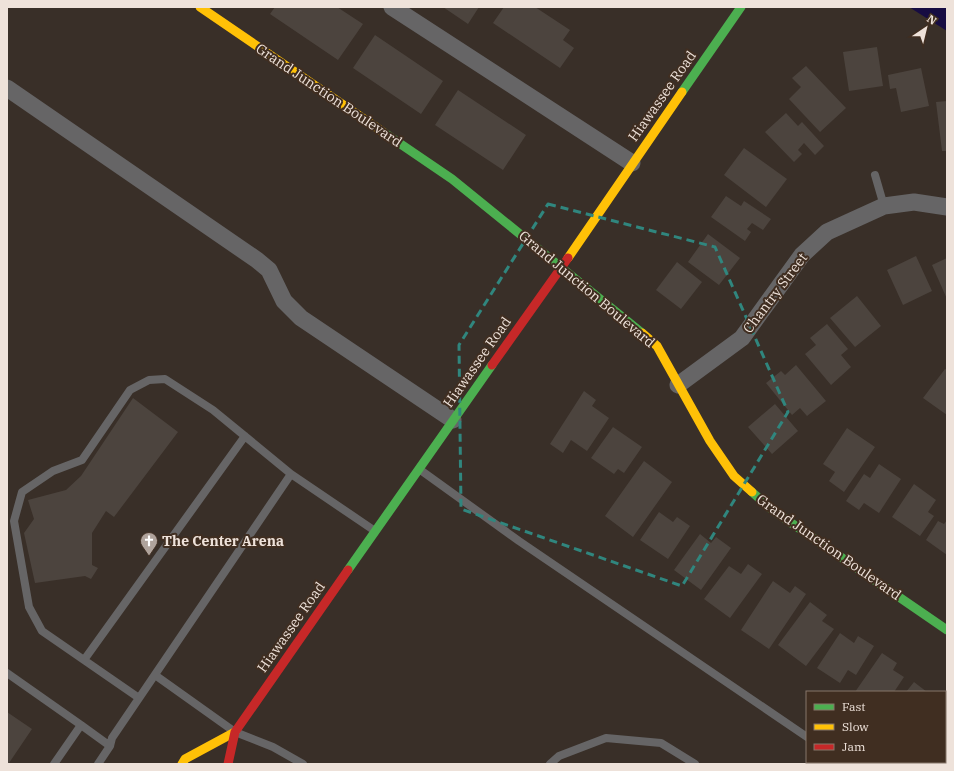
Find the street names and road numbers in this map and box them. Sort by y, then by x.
street label: Grand Junction Boulevard [252,39,406,151]
street label: Hiawassee Road [624,47,700,145]
street label: Grand Junction Boulevard [515,227,659,352]
street label: Chantry Street [739,249,811,337]
street label: Hiawassee Road [439,313,515,411]
street label: Grand Junction Boulevard [753,490,905,604]
street label: Hiawassee Road [253,578,329,676]

